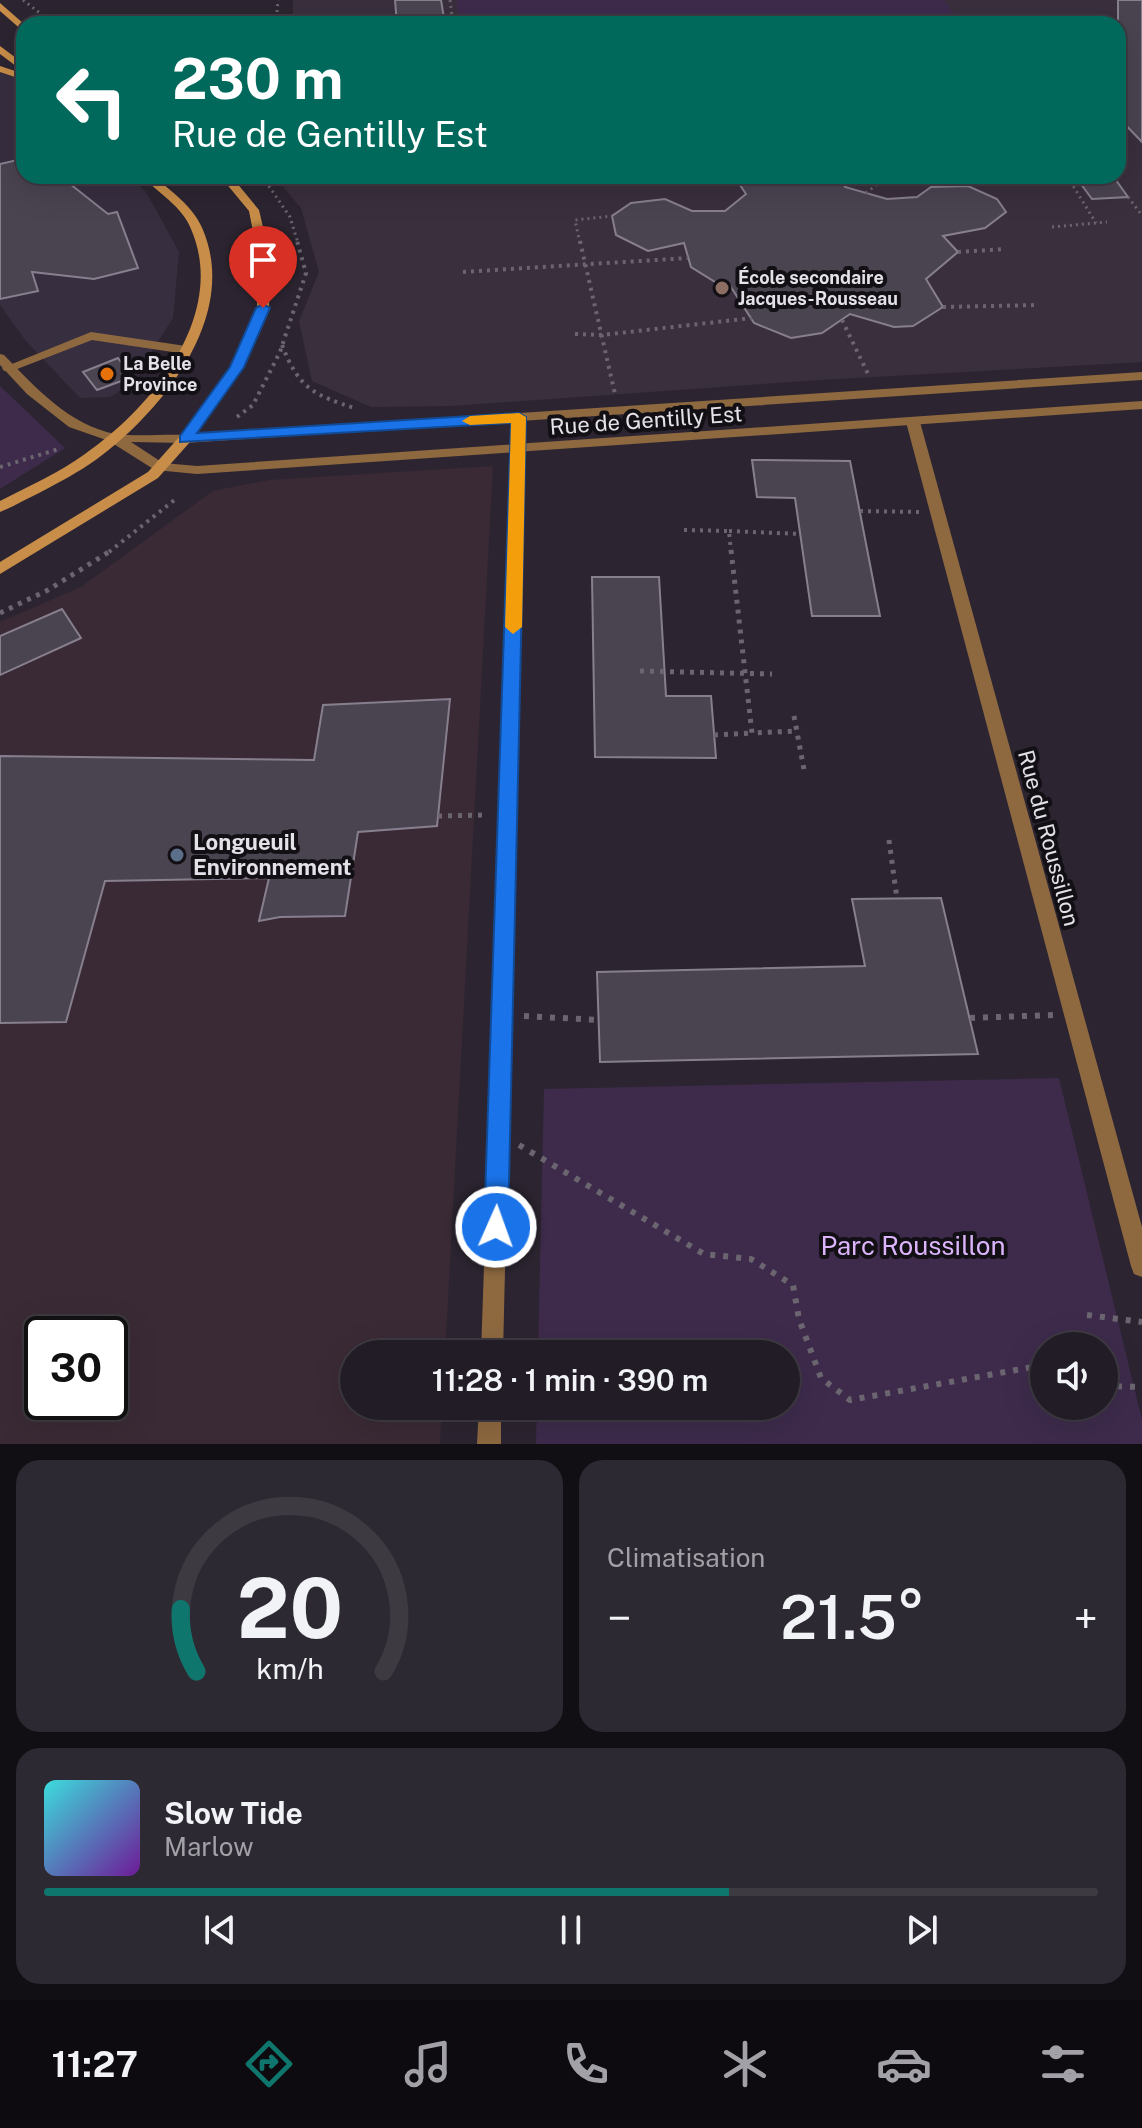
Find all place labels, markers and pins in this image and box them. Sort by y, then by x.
pin [229,226,297,308]
place label: École secondaire Jacques-Rousseau [738,266,898,309]
marker: École secondaire Jacques-Rousseau [713,279,731,297]
place label: La Belle Province [123,353,197,395]
marker: La Belle Province [98,365,116,383]
place label: Longueuil Environnement [193,829,352,880]
marker: Longueuil Environnement [168,846,186,864]

